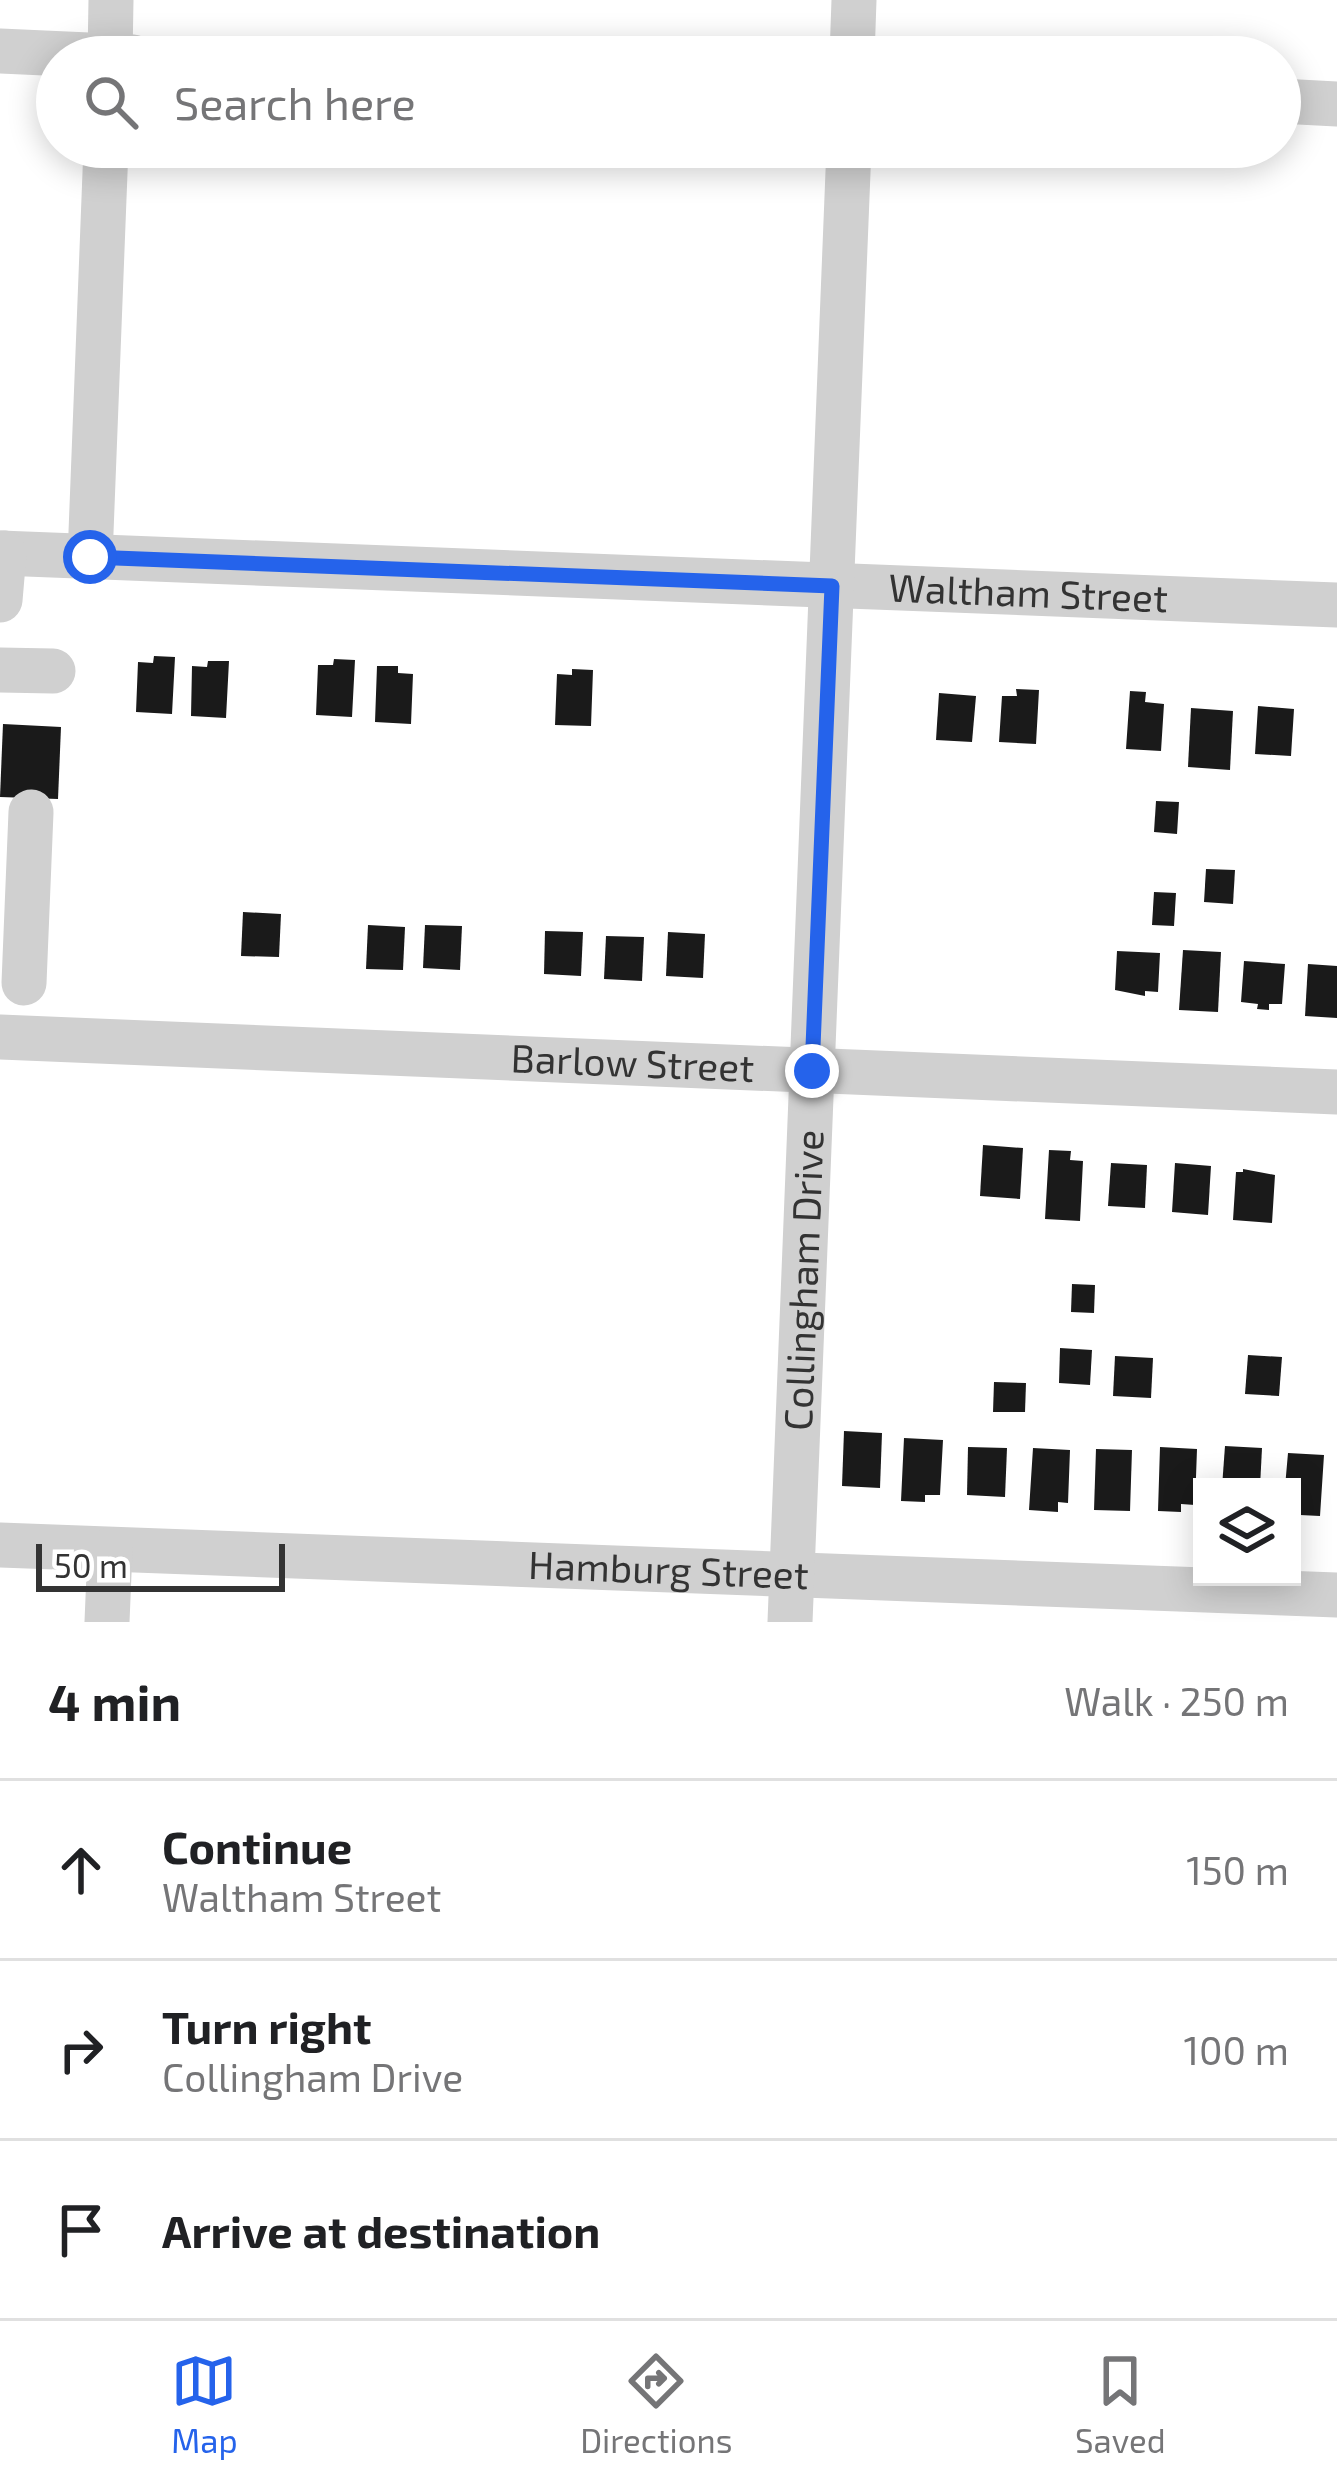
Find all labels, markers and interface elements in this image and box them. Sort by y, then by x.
search box [36,36,1301,168]
icon: search [78,69,144,135]
text: Search here [174,75,416,129]
route start [63,530,117,584]
street label: Waltham Street [888,563,1169,620]
street label: Barlow Street [510,1033,755,1090]
route end [785,1044,839,1098]
street label: Collingham Drive [773,1129,832,1432]
map controls [1193,1478,1301,1586]
button: layers [1193,1478,1301,1586]
scale bar [36,1538,285,1591]
street label: Hamburg Street [528,1540,810,1597]
text: 50 m [54,1545,128,1585]
text: 4 min [48,1670,181,1731]
text: Walk · 250 m [1064,1677,1289,1724]
text: Continue [162,1819,352,1873]
icon: ahead [48,1837,114,1903]
text: 150 m [1186,1846,1289,1893]
text: Waltham Street [162,1873,441,1920]
text: Turn right [162,1999,371,2053]
icon: right [48,2017,114,2083]
text: 100 m [1184,2026,1289,2073]
text: Collingham Drive [162,2053,463,2100]
icon: arrive [48,2197,114,2263]
text: Arrive at destination [162,2203,600,2257]
tab: Map [171,2348,238,2460]
tab: Directions [580,2348,732,2460]
tab: Saved [1075,2348,1166,2460]

